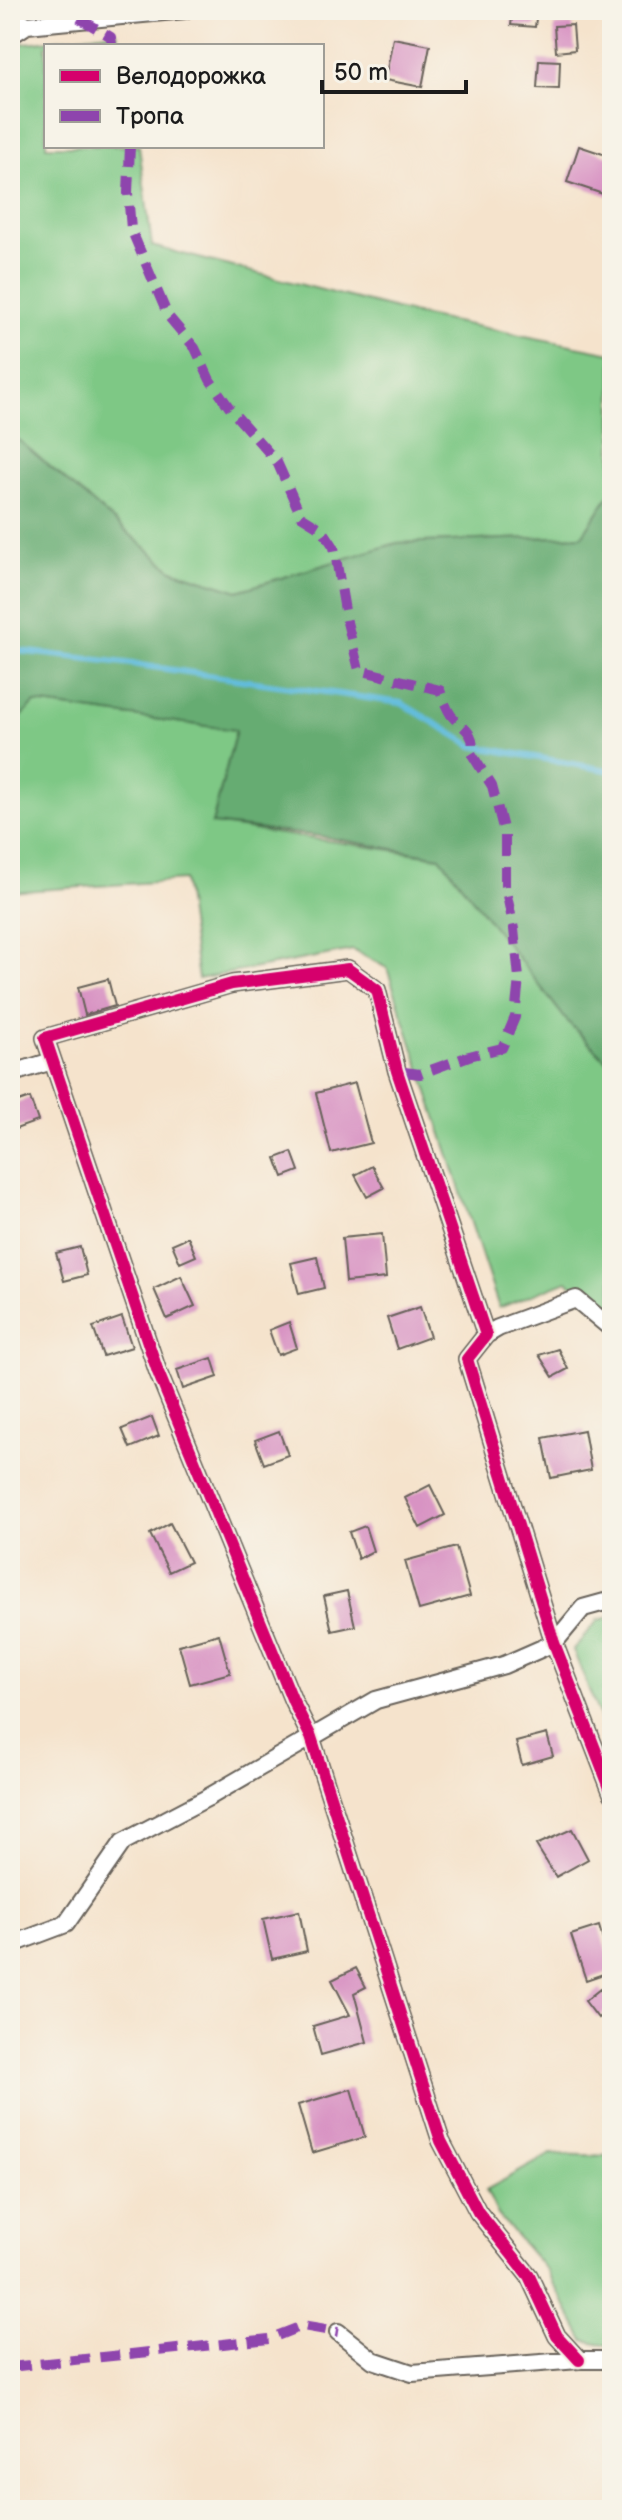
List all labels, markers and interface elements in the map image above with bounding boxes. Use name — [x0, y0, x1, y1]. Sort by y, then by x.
legend — [44, 44, 324, 148]
scale bar — [322, 44, 466, 94]
text: 50 m — [334, 58, 388, 87]
text: Велодорожка — [116, 62, 266, 91]
text: Тропа — [116, 102, 184, 131]

